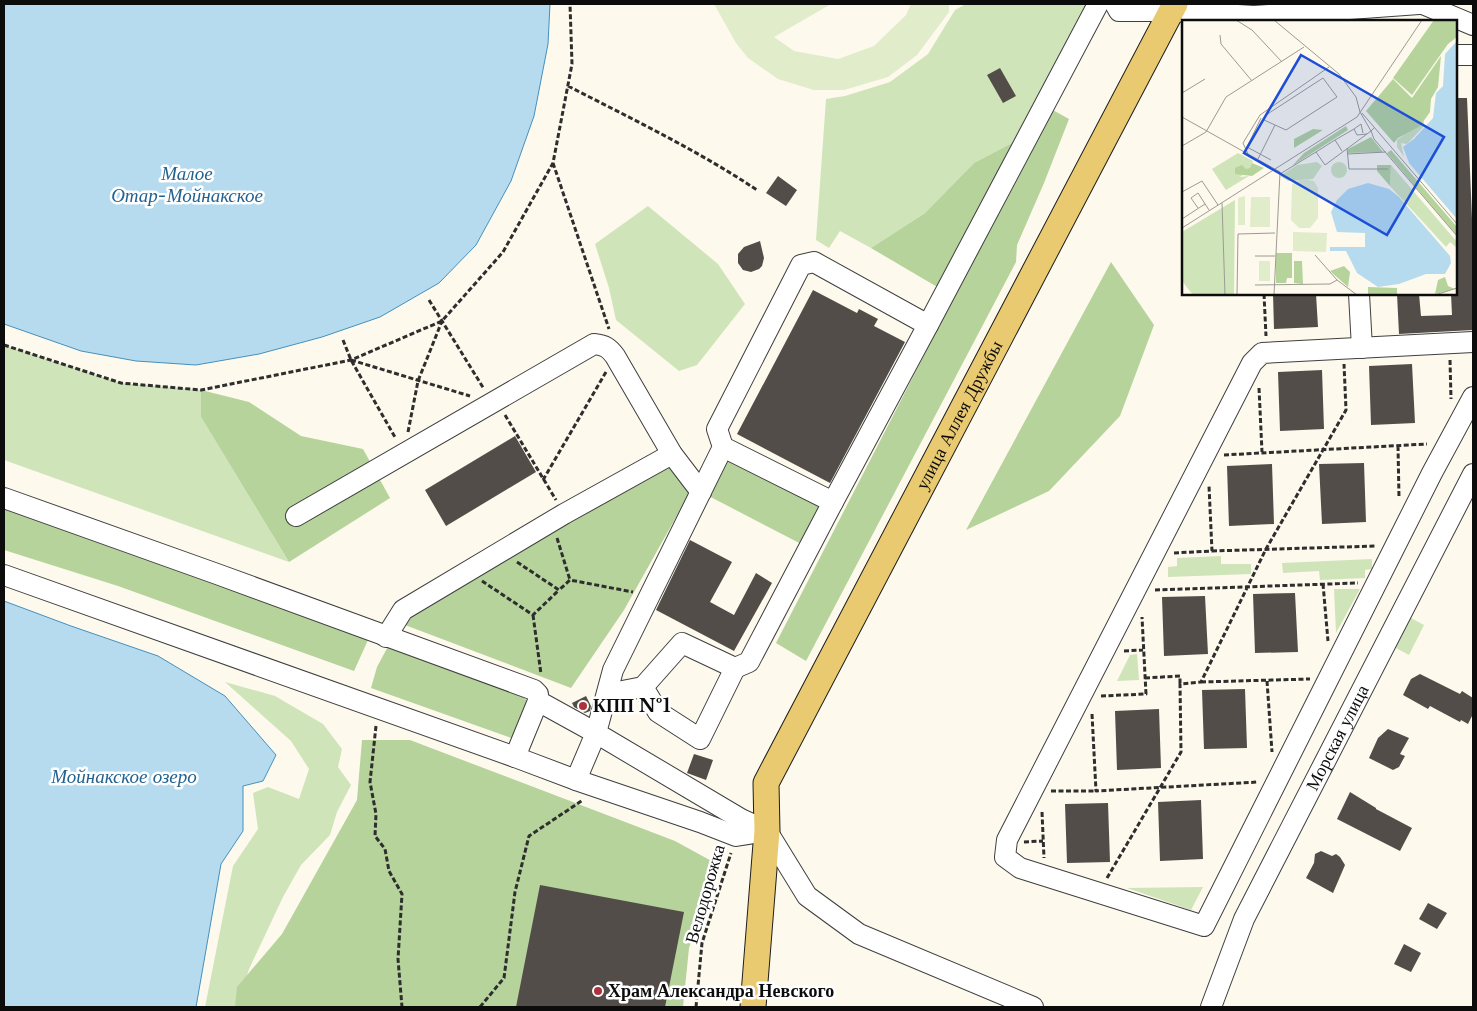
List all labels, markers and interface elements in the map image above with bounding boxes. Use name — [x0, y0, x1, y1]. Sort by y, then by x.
inset map — [1182, 20, 1457, 295]
water label: Малое Отар-Мойнакское — [111, 162, 263, 207]
street label: улица Аллея Дружбы — [911, 337, 1007, 493]
street label: Морская улица — [1301, 681, 1374, 794]
place label: КПП №1 — [593, 695, 671, 717]
marker: КПП №1 — [577, 700, 589, 712]
water label: Мойнакское озеро — [50, 765, 197, 788]
street label: Велодорожка — [680, 842, 730, 946]
place label: Храм Александра Невского — [608, 980, 834, 1002]
marker: Храм Александра Невского — [592, 985, 604, 997]

